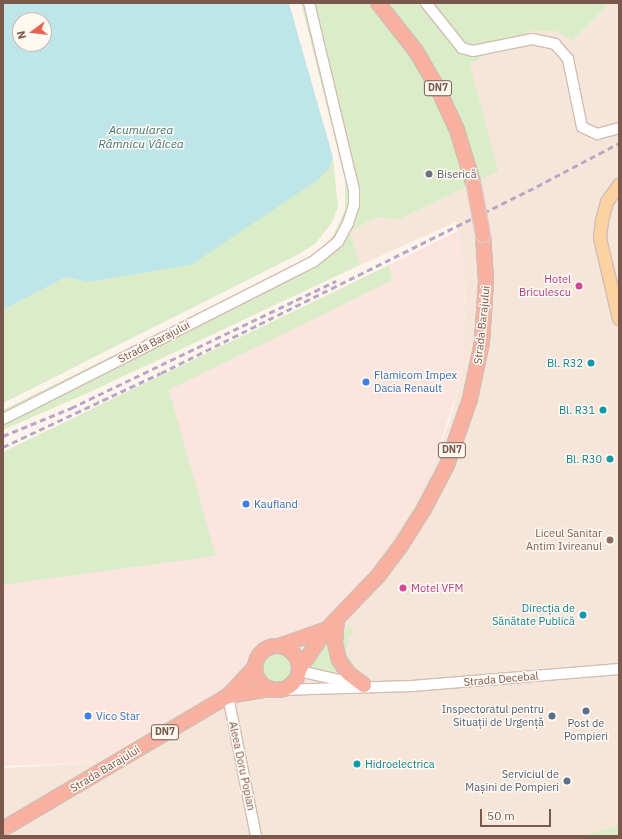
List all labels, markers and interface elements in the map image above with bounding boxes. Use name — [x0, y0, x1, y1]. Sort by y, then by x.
north arrow — [12, 12, 52, 52]
text: N — [14, 29, 29, 41]
road number: DN7 — [423, 80, 453, 96]
water label: Acumularea Râmnicu Vâlcea — [98, 123, 184, 151]
place label: Biserică — [437, 167, 477, 181]
marker: Biserică — [424, 169, 434, 179]
place label: Hotel Briculescu — [519, 273, 571, 299]
marker: Hotel Briculescu — [574, 281, 584, 291]
street label: Strada Barajului — [471, 285, 493, 365]
street label: Strada Barajului — [116, 318, 192, 366]
place label: Bl. R32 — [547, 356, 583, 370]
marker: Bl. R32 — [586, 358, 596, 368]
place label: Flamicom Impex Dacia Renault — [374, 369, 457, 395]
marker: Flamicom Impex Dacia Renault — [361, 377, 371, 387]
place label: Bl. R31 — [559, 403, 595, 417]
marker: Bl. R31 — [598, 405, 608, 415]
road number: DN7 — [437, 442, 467, 458]
place label: Bl. R30 — [566, 452, 602, 466]
marker: Bl. R30 — [605, 454, 615, 464]
place label: Kaufland — [254, 497, 298, 511]
marker: Kaufland — [241, 499, 251, 509]
place label: Liceul Sanitar Antim Ivireanul — [526, 527, 602, 553]
marker: Liceul Sanitar Antim Ivireanul — [605, 535, 615, 545]
place label: Motel VFM — [411, 581, 463, 595]
marker: Motel VFM — [398, 583, 408, 593]
place label: Direcția de Sănătate Publică — [492, 602, 575, 628]
marker: Direcția de Sănătate Publică — [578, 610, 588, 620]
street label: Strada Decebal — [463, 669, 539, 689]
place label: Inspectoratul pentru Situații de Urgență — [442, 703, 544, 729]
marker: Post de Pompieri — [581, 706, 591, 716]
place label: Vico Star — [96, 709, 140, 723]
marker: Vico Star — [83, 711, 93, 721]
marker: Inspectoratul pentru Situații de Urgență — [547, 711, 557, 721]
place label: Post de Pompieri — [564, 717, 608, 743]
street label: Aleea Doru Popian — [226, 720, 258, 812]
road number: DN7 — [150, 724, 180, 740]
street label: Strada Barajului — [68, 743, 142, 795]
place label: Hidroelectrica — [365, 757, 435, 771]
marker: Hidroelectrica — [352, 759, 362, 769]
place label: Serviciul de Mașini de Pompieri — [465, 768, 559, 794]
marker: Serviciul de Mașini de Pompieri — [562, 776, 572, 786]
scale bar — [482, 801, 553, 827]
text: 50 m — [487, 808, 515, 823]

